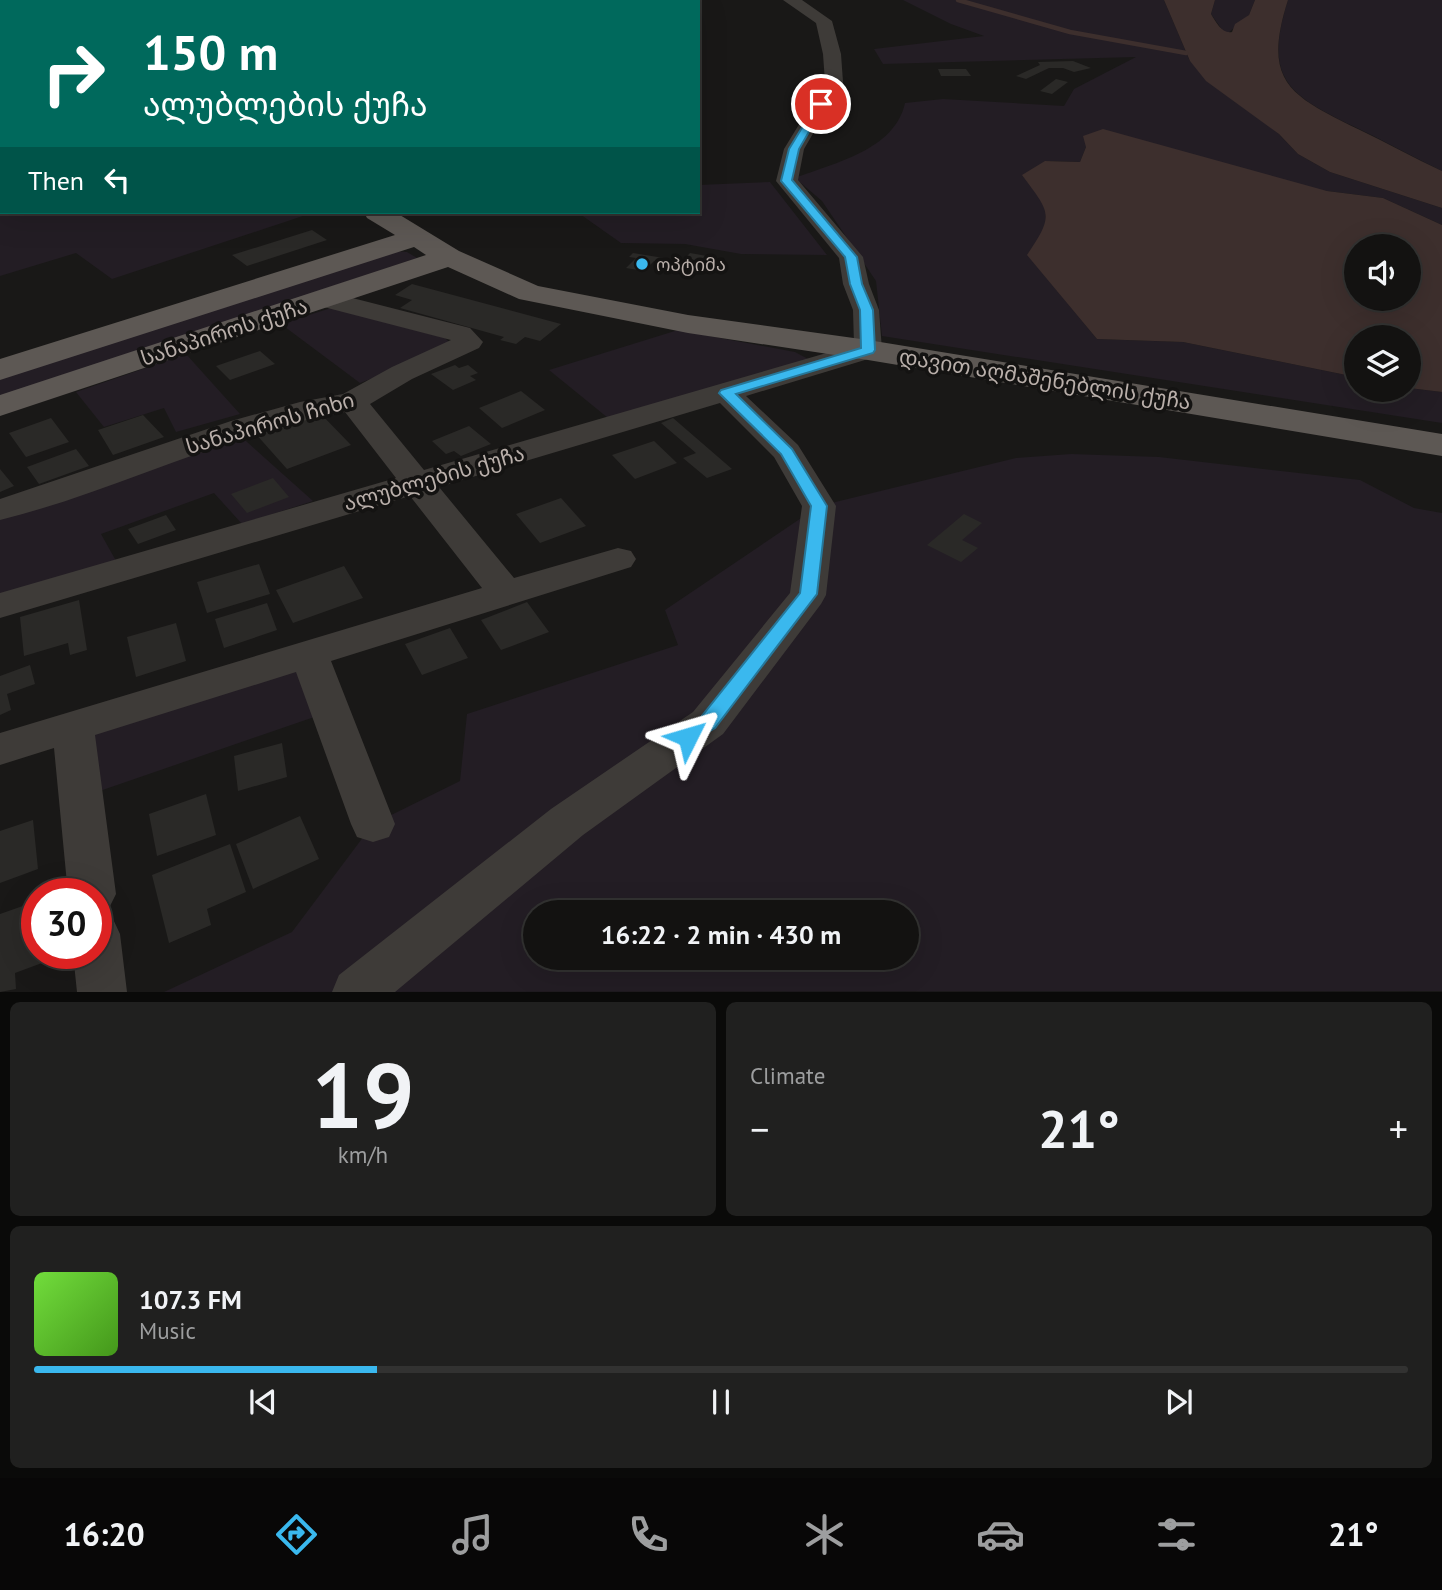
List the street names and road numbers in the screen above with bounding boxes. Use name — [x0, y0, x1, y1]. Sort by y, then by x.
street label: სანაპიროს ქუჩა — [137, 292, 311, 372]
street label: დავით აღმაშენებლის ქუჩა — [897, 343, 1193, 415]
street label: სანაპიროს ჩიხი — [183, 386, 357, 460]
street label: ალუბლების ქუჩა — [341, 439, 527, 517]

